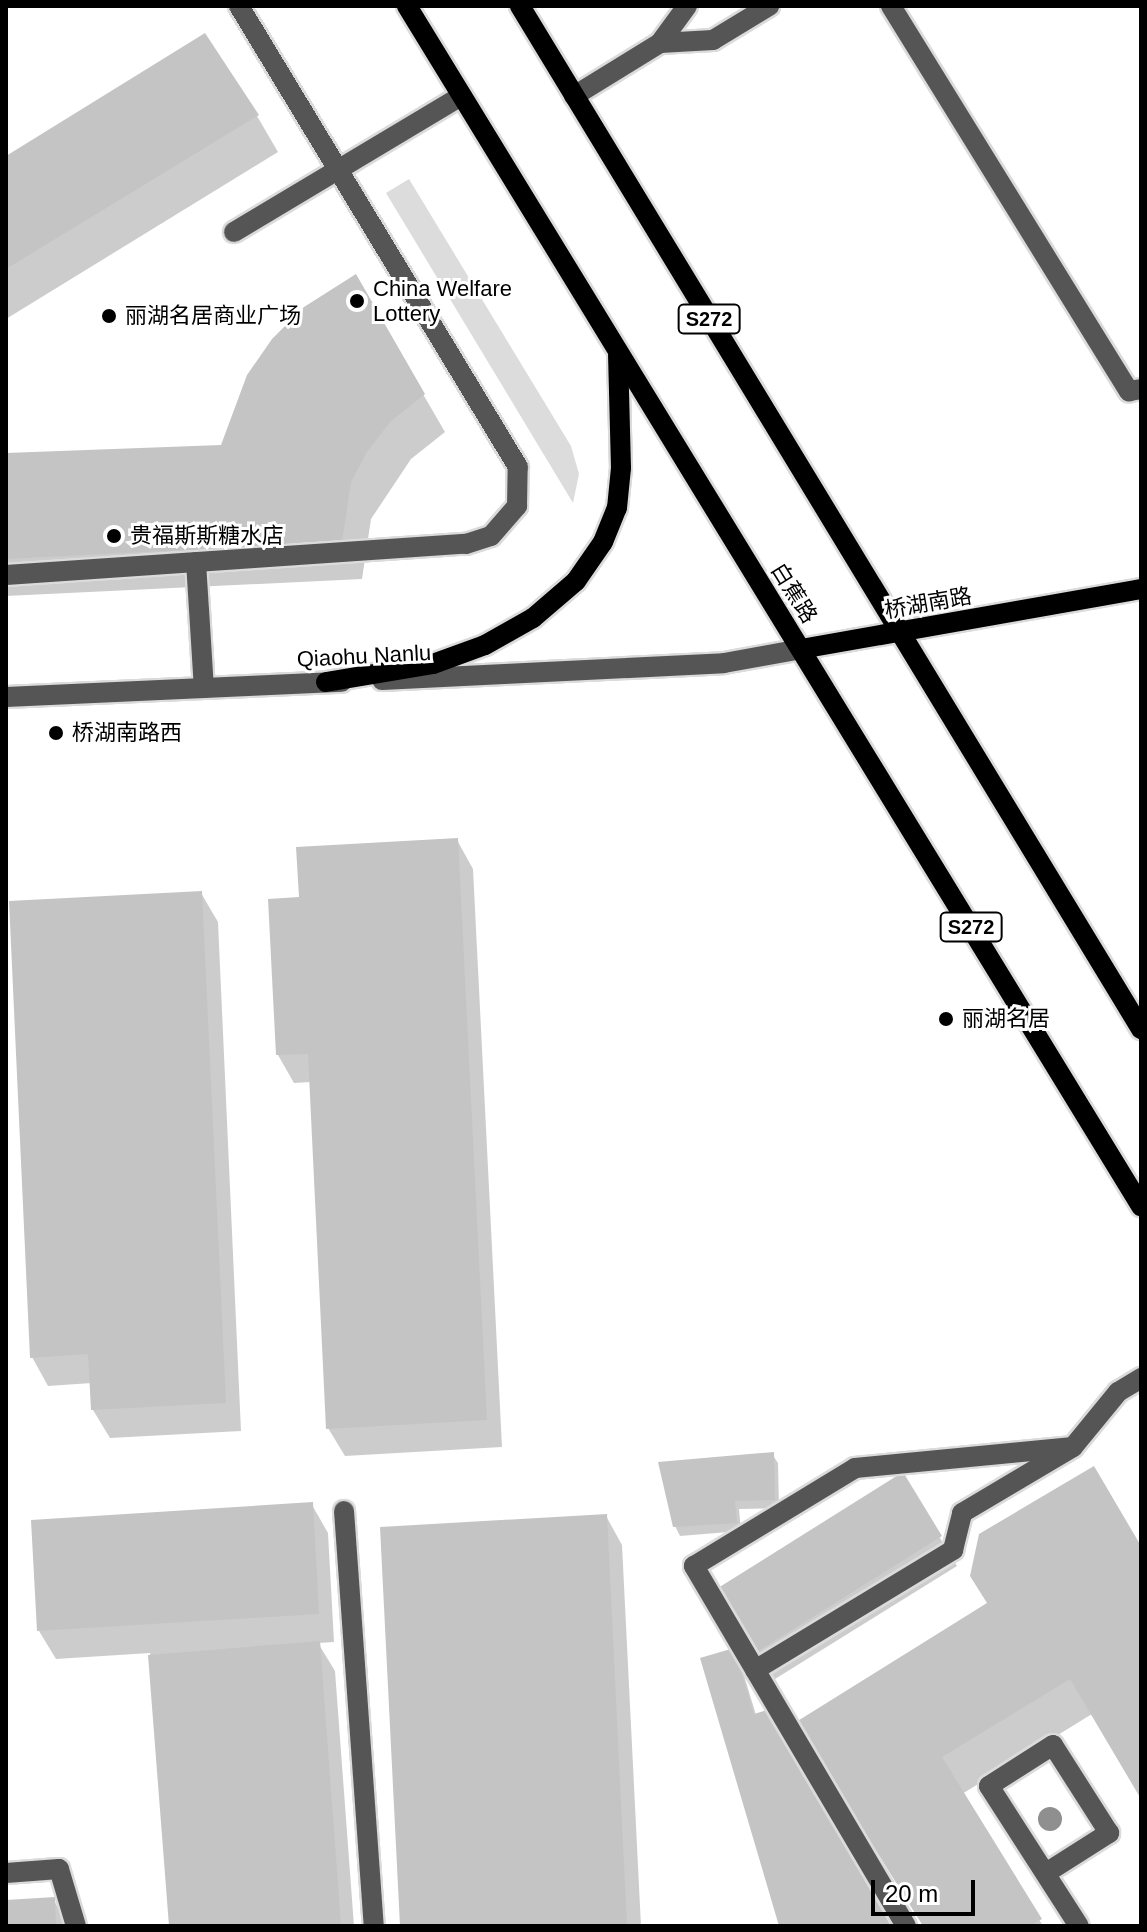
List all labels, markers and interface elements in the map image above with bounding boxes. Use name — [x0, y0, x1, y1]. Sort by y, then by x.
place label: China Welfare Lottery — [373, 275, 512, 326]
marker: China Welfare Lottery — [348, 292, 366, 310]
place label: 丽湖名居商业广场 — [125, 303, 301, 329]
road number: S272 — [677, 303, 741, 335]
marker: 丽湖名居商业广场 — [100, 307, 118, 325]
place label: 贵福斯斯糖水店 — [130, 523, 284, 549]
marker: 贵福斯斯糖水店 — [105, 527, 123, 545]
street label: 白蕉路 — [765, 558, 823, 628]
street label: 桥湖南路 — [882, 582, 974, 624]
street label: Qiaohu Nanlu — [296, 639, 432, 673]
place label: 桥湖南路西 — [72, 720, 182, 746]
marker: 桥湖南路西 — [47, 724, 65, 742]
road number: S272 — [939, 911, 1003, 943]
place label: 丽湖名居 — [962, 1006, 1050, 1032]
marker: 丽湖名居 — [937, 1010, 955, 1028]
scale bar — [875, 1864, 979, 1914]
text: 20 m — [885, 1880, 938, 1907]

